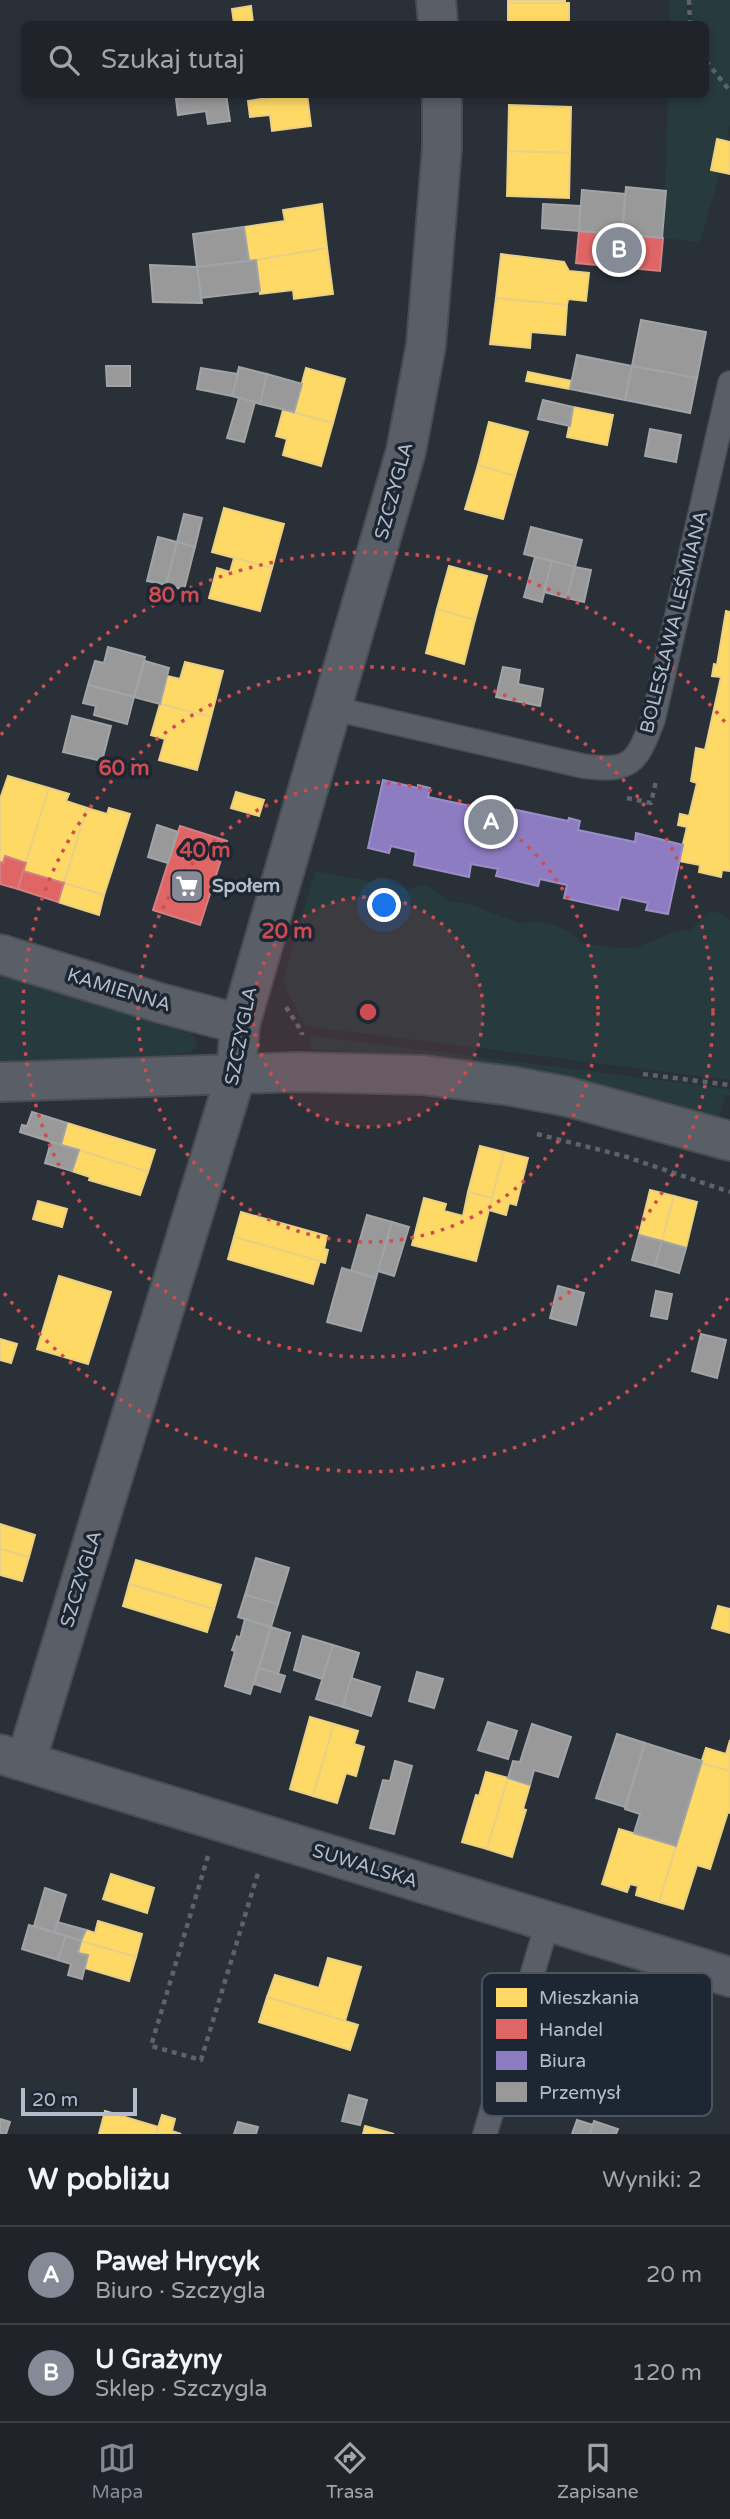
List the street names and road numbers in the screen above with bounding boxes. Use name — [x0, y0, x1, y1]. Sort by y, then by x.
street label: SZCZYGLA — [370, 440, 418, 542]
street label: BOLESŁAWA LEŚMIANA — [635, 508, 712, 736]
street label: KAMIENNA — [65, 964, 173, 1016]
street label: SZCZYGLA — [221, 985, 261, 1087]
street label: SZCZYGLA — [56, 1528, 106, 1630]
street label: SUWALSKA — [310, 1840, 420, 1892]

